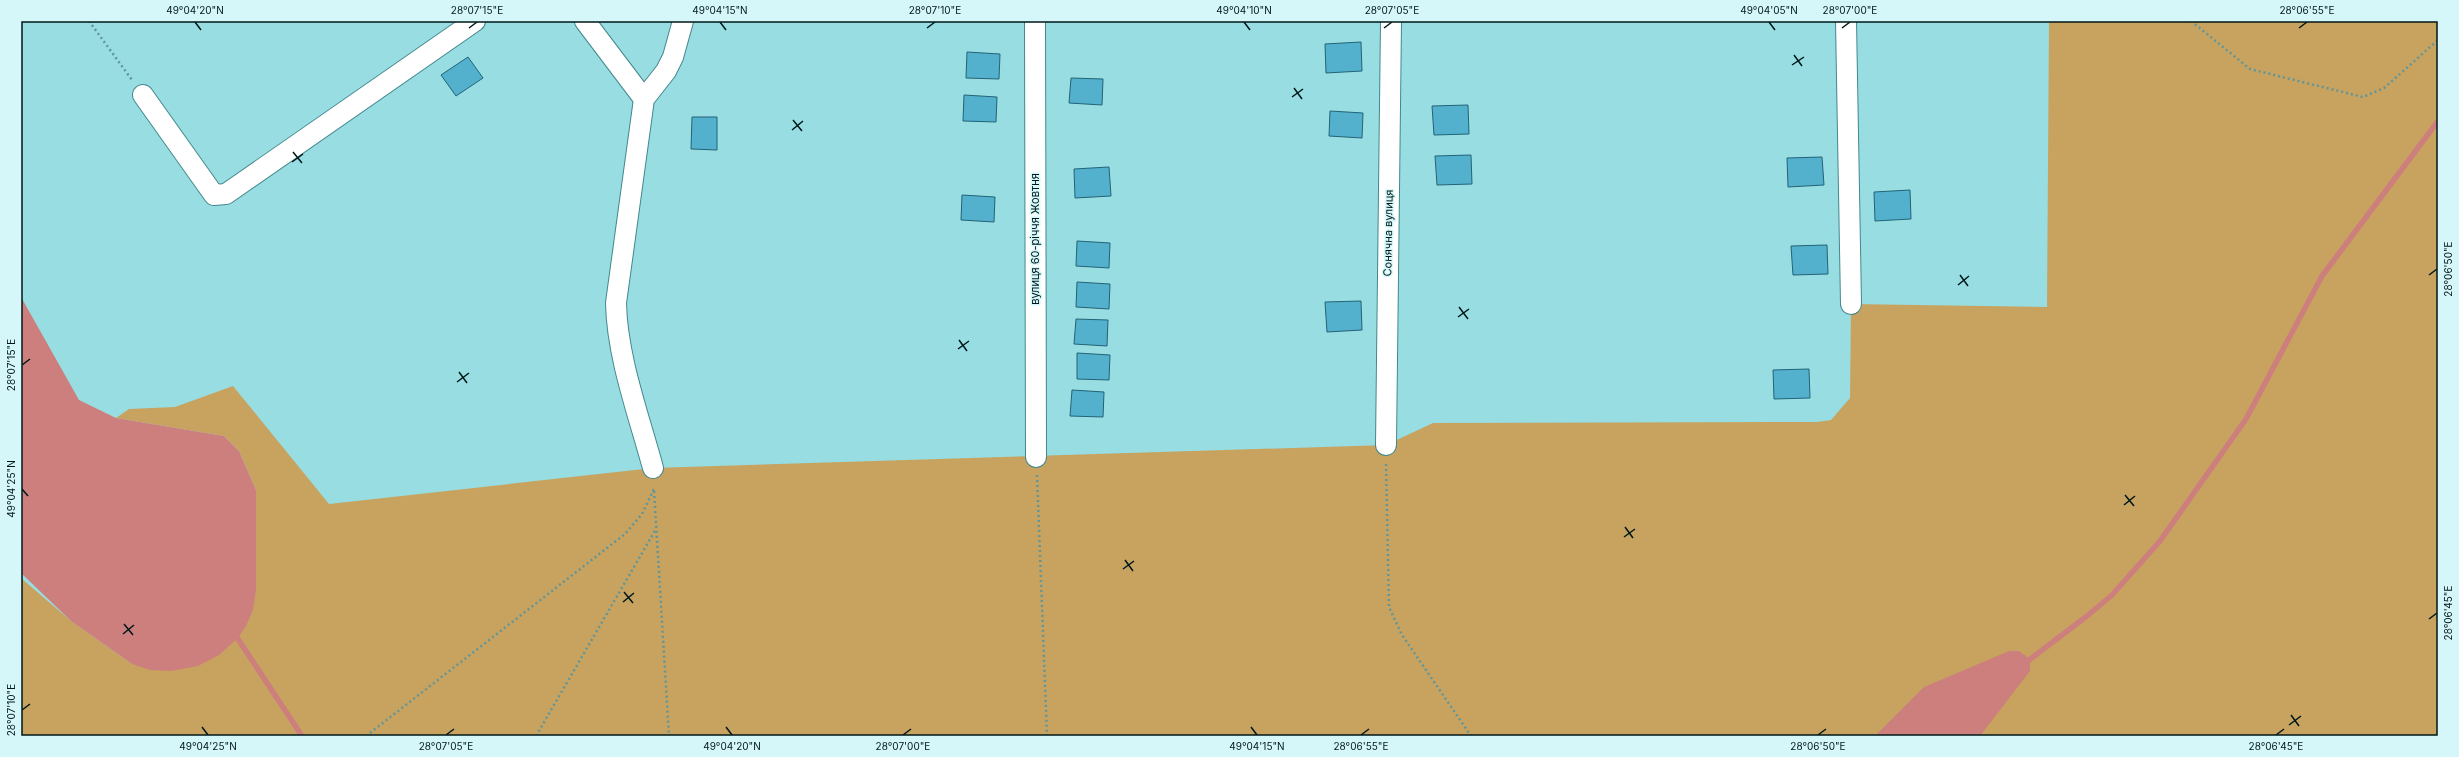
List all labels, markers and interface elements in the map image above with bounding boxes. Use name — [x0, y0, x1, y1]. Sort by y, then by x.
text: 49°04'20"N — [166, 4, 224, 16]
text: 28°07'15"E — [451, 4, 503, 16]
text: 49°04'15"N — [692, 4, 748, 16]
text: 28°07'10"E — [909, 4, 961, 16]
text: 49°04'10"N — [1216, 4, 1272, 16]
text: 28°07'05"E — [1365, 4, 1419, 16]
text: 49°04'05"N — [1740, 4, 1798, 16]
text: 28°07'00"E — [1823, 4, 1877, 16]
text: 28°06'55"E — [2279, 4, 2335, 16]
street label: вулиця 60-річчя Жовтня — [1028, 173, 1042, 305]
street label: Сонячна вулиця — [1380, 190, 1396, 276]
text: 28°06'50"E — [2442, 241, 2454, 297]
text: 28°07'15"E — [5, 339, 17, 391]
text: 49°04'25"N — [5, 460, 17, 518]
text: 28°06'45"E — [2442, 586, 2454, 640]
text: 28°07'10"E — [5, 684, 17, 736]
text: 49°04'25"N — [179, 740, 237, 752]
text: 28°07'05"E — [419, 740, 473, 752]
text: 49°04'20"N — [703, 740, 761, 752]
text: 28°07'00"E — [876, 740, 930, 752]
text: 49°04'15"N — [1229, 740, 1285, 752]
text: 28°06'55"E — [1333, 740, 1389, 752]
text: 28°06'50"E — [1790, 740, 1846, 752]
text: 28°06'45"E — [2249, 740, 2303, 752]

